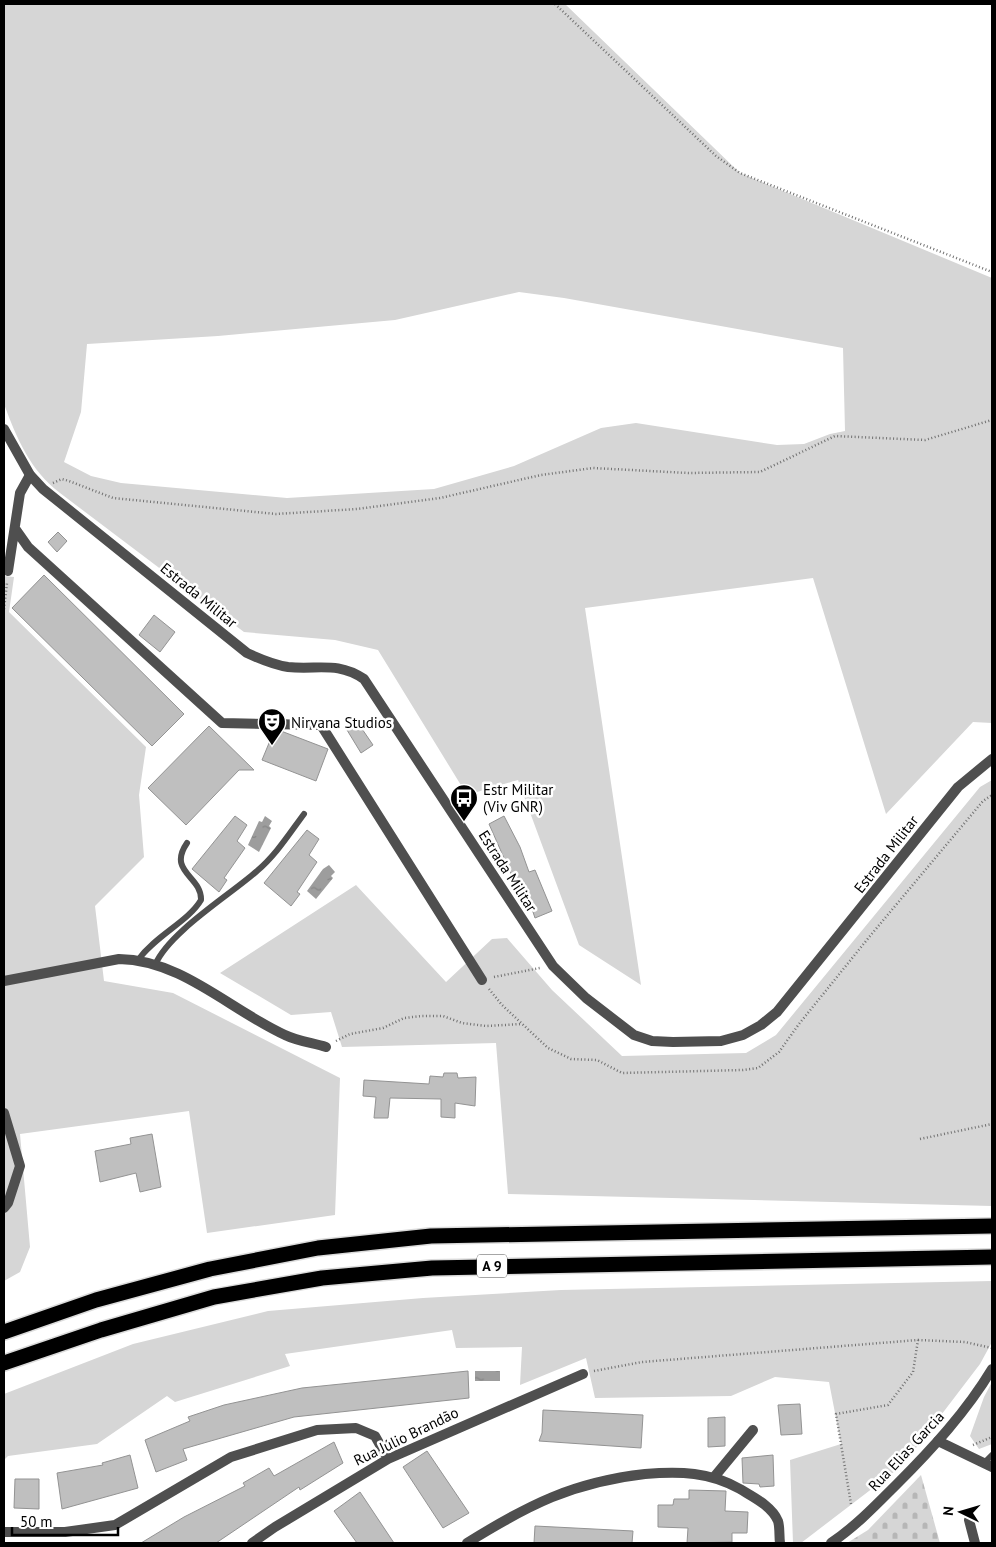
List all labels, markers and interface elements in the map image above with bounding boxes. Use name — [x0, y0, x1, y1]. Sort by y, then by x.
street label: Estrada Militar — [157, 558, 241, 632]
theatre icon: Nirvana Studios — [257, 707, 287, 746]
place label: Nirvana Studios — [291, 713, 392, 732]
place label: Estr Militar (Viv GNR) — [483, 780, 553, 816]
bus stop icon: Estr Militar (Viv GNR) — [449, 783, 479, 822]
street label: Estrada Militar — [850, 811, 922, 897]
street label: Estrada Militar — [475, 827, 541, 915]
road number: A 9 — [477, 1254, 507, 1278]
street label: Rua Júlio Brandão — [350, 1402, 462, 1470]
street label: Rua Elias Garcia — [864, 1407, 948, 1495]
north arrow — [936, 1487, 986, 1537]
scale bar — [12, 1504, 119, 1536]
text: N — [939, 1505, 957, 1516]
text: 50 m — [20, 1512, 53, 1531]

